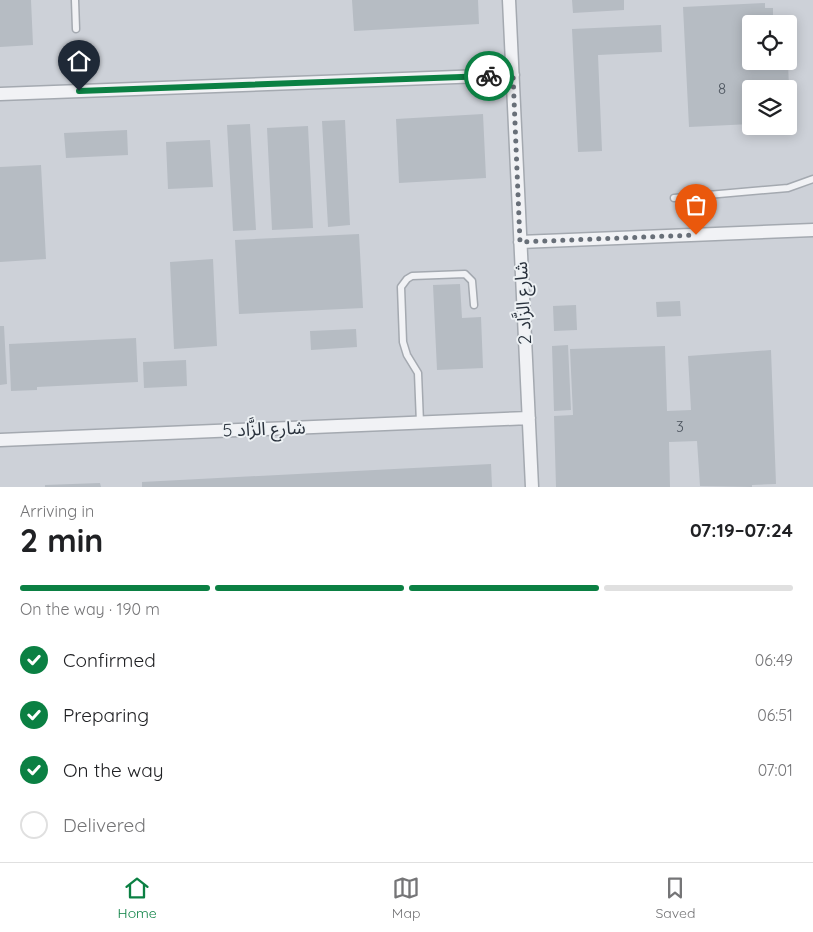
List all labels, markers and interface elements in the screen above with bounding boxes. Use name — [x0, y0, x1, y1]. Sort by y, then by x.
map controls — [742, 15, 797, 135]
button: locate — [742, 15, 797, 70]
pin — [58, 40, 100, 91]
icon: home — [65, 47, 93, 75]
courier — [464, 51, 514, 101]
icon: bike — [475, 62, 503, 90]
house number: 8 — [718, 79, 726, 98]
button: layers — [742, 80, 797, 135]
pin — [675, 184, 717, 235]
icon: bag — [682, 191, 710, 219]
street label: شارع الزَّاد 2 — [508, 261, 539, 345]
street label: شارع الزَّاد 5 — [222, 414, 306, 444]
house number: 3 — [676, 417, 684, 436]
text: Arriving in — [20, 501, 94, 521]
text: 07:19–07:24 — [690, 518, 793, 542]
text: 2 min — [20, 520, 103, 560]
text: On the way · 190 m — [20, 599, 160, 619]
icon: check — [20, 646, 48, 674]
text: Confirmed — [63, 648, 156, 672]
text: 06:49 — [755, 650, 793, 670]
icon: check — [20, 701, 48, 729]
text: Preparing — [63, 703, 149, 727]
text: 06:51 — [757, 705, 793, 725]
icon: check — [20, 756, 48, 784]
text: On the way — [63, 758, 164, 782]
text: 07:01 — [758, 760, 793, 780]
text: Delivered — [63, 813, 146, 837]
tab: Home — [118, 874, 157, 922]
tab: Map — [392, 874, 420, 922]
tab: Saved — [656, 874, 695, 922]

